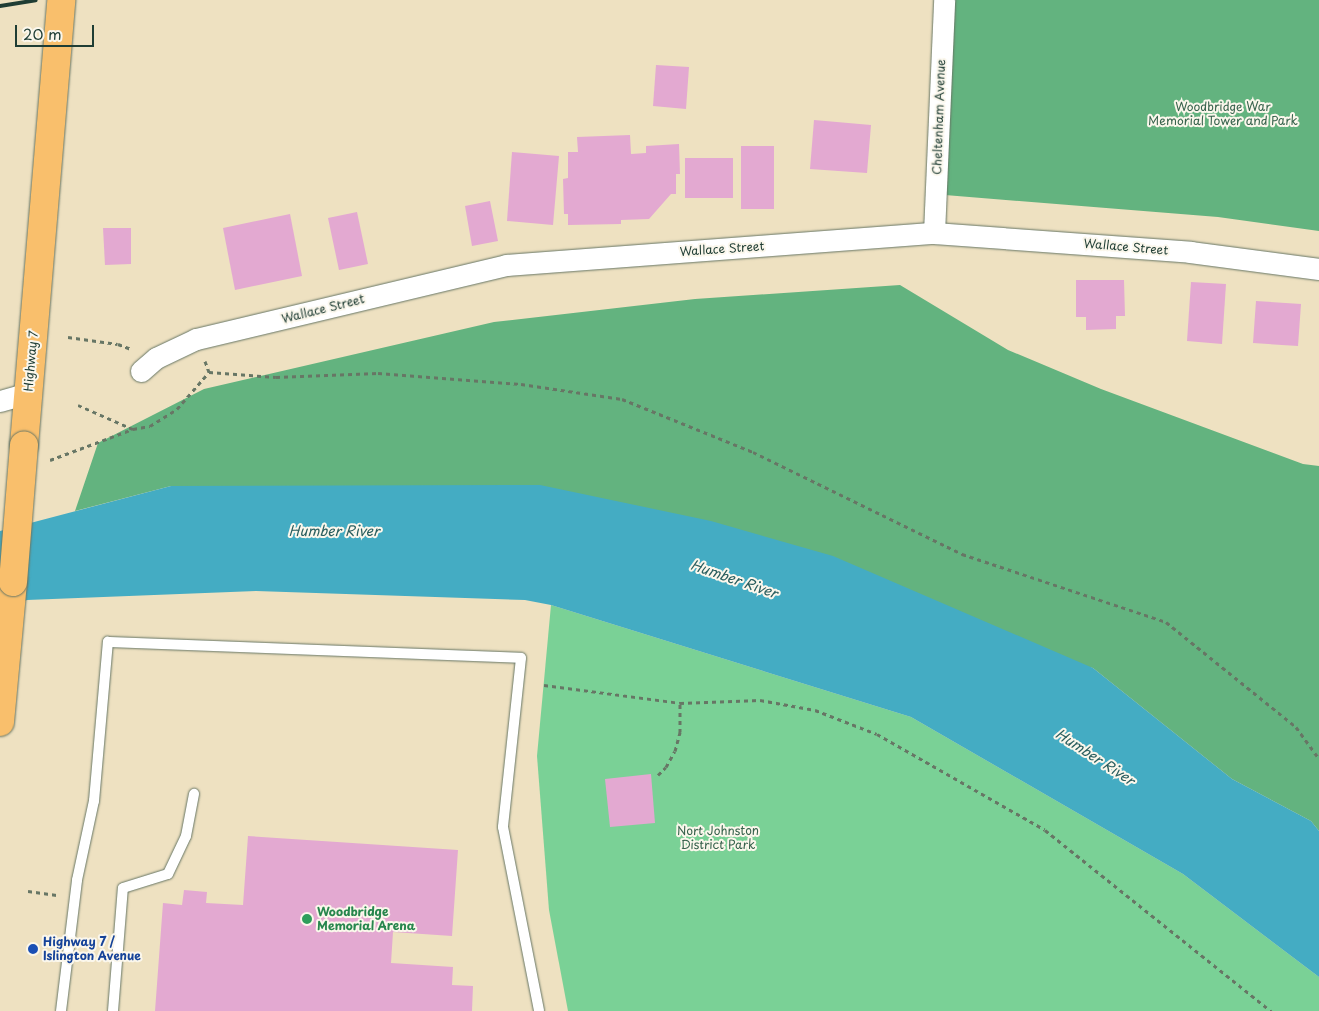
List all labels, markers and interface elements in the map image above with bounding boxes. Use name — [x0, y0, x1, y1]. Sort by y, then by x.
scale bar — [18, 15, 96, 47]
text: 20 m — [23, 22, 62, 45]
street label: Cheltenham Avenue — [930, 59, 948, 175]
park label: Woodbridge War Memorial Tower and Park — [1148, 100, 1298, 128]
street label: Wallace Street — [1083, 236, 1169, 258]
street label: Wallace Street — [679, 239, 765, 259]
street label: Wallace Street — [280, 292, 366, 326]
street label: Highway 7 — [21, 330, 41, 392]
water label: Humber River — [288, 523, 380, 539]
water label: Humber River — [688, 556, 780, 602]
water label: Humber River — [1052, 725, 1138, 789]
park label: Nort Johnston District Park — [677, 824, 759, 852]
place label: Woodbridge Memorial Arena — [317, 905, 415, 933]
marker: Woodbridge Memorial Arena — [301, 913, 313, 925]
place label: Highway 7 / Islington Avenue — [43, 935, 141, 963]
marker: Highway 7 / Islington Avenue — [27, 943, 39, 955]

